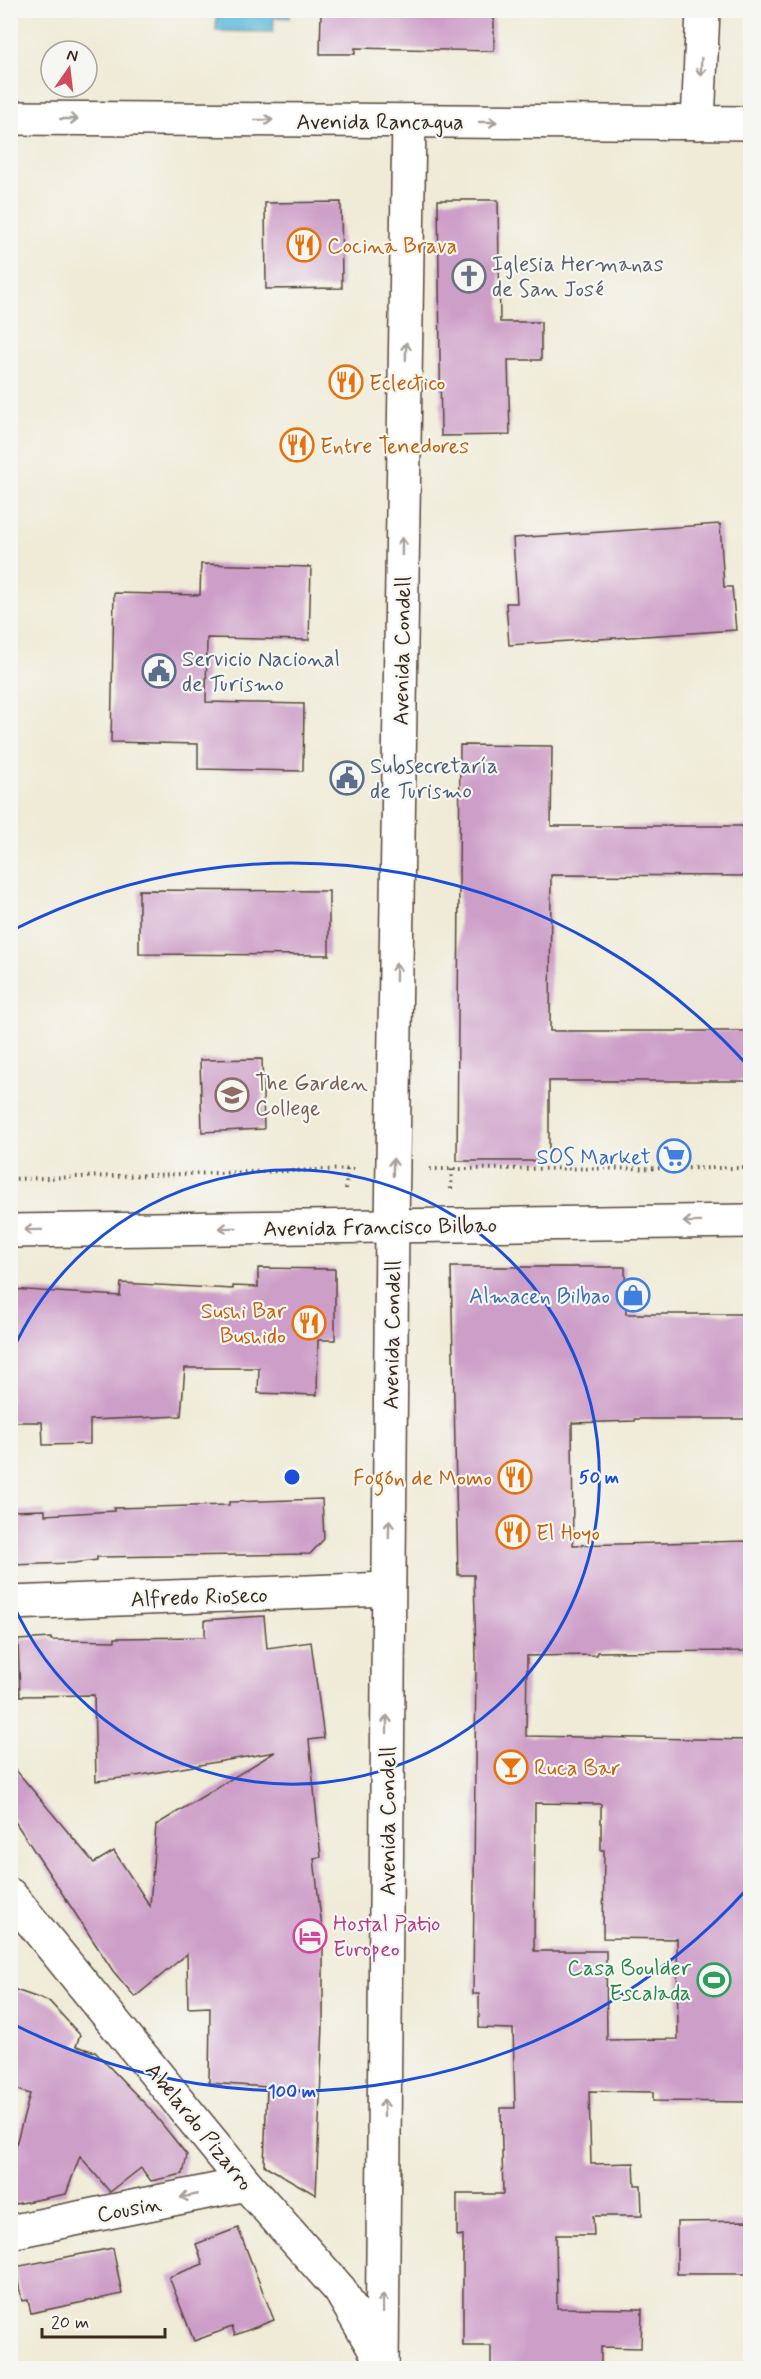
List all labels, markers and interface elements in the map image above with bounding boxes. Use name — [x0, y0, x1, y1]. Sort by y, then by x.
north arrow — [39, 39, 99, 99]
text: N — [65, 44, 80, 67]
one-way arrow — [695, 56, 706, 76]
street label: Avenida Rancagua — [296, 109, 464, 138]
one-way arrow — [58, 113, 78, 125]
one-way arrow — [253, 114, 273, 126]
one-way arrow — [478, 116, 498, 128]
restaurant icon: Cocina Brava — [286, 227, 322, 263]
place label: Cocina Brava — [327, 233, 457, 261]
place label: Iglesia Hermanas de San José — [492, 251, 664, 304]
church icon: Iglesia Hermanas de San José — [451, 258, 487, 294]
one-way arrow — [400, 342, 411, 362]
restaurant icon: Eclectico — [328, 364, 364, 400]
place label: Eclectico — [369, 370, 446, 398]
restaurant icon: Entre Tenedores — [279, 427, 315, 463]
place label: Entre Tenedores — [320, 433, 469, 461]
one-way arrow — [397, 537, 408, 557]
street label: Avenida Condell — [388, 576, 418, 726]
place label: Servicio Nacional de Turismo — [182, 646, 340, 699]
public building icon: Servicio Nacional de Turismo — [141, 653, 177, 689]
place label: Subsecretaría de Turismo — [370, 753, 498, 806]
public building icon: Subsecretaría de Turismo — [329, 760, 365, 796]
one-way arrow — [390, 963, 402, 983]
place label: The Garden College — [255, 1070, 368, 1124]
school or university icon: The Garden College — [214, 1077, 250, 1113]
supermarket icon: SOS Market — [656, 1138, 692, 1174]
place label: SOS Market — [537, 1144, 651, 1172]
one-way arrow — [387, 1158, 398, 1178]
street label: Avenida Francisco Bilbao — [263, 1212, 497, 1244]
one-way arrow — [683, 1216, 703, 1227]
one-way arrow — [219, 1222, 239, 1234]
one-way arrow — [24, 1224, 44, 1236]
street label: Avenida Condell — [378, 1260, 408, 1410]
shop icon: Almacen Bilbao — [615, 1277, 651, 1313]
place label: Almacen Bilbao — [469, 1283, 610, 1311]
place label: Sushi Bar Bushido — [201, 1298, 287, 1351]
restaurant icon: Sushi Bar Bushido — [291, 1305, 327, 1341]
restaurant icon: Fogón de Momo — [497, 1459, 533, 1495]
place label: Fogón de Momo — [353, 1465, 492, 1496]
text: 50 m — [579, 1466, 619, 1490]
centre of rings — [282, 1467, 302, 1487]
restaurant icon: El Hoyo — [495, 1514, 531, 1550]
one-way arrow — [383, 1520, 395, 1540]
place label: El Hoyo — [536, 1520, 600, 1548]
street label: Alfredo Rioseco — [130, 1582, 268, 1614]
one-way arrow — [381, 1715, 393, 1735]
street label: Avenida Condell — [375, 1746, 403, 1896]
bar icon: Ruca Bar — [493, 1749, 529, 1785]
place label: Ruca Bar — [534, 1755, 621, 1783]
place label: Hostal Patio Europeo — [333, 1911, 440, 1964]
hotel icon: Hostal Patio Europeo — [292, 1918, 328, 1954]
place label: Casa Boulder Escalada — [567, 1955, 692, 2008]
sports icon: Casa Boulder Escalada — [696, 1962, 732, 1998]
street label: Abelardo Pizarro — [138, 2058, 259, 2197]
text: 100 m — [268, 2080, 316, 2104]
one-way arrow — [378, 2099, 390, 2119]
street label: Cousin — [95, 2190, 164, 2230]
one-way arrow — [180, 2191, 200, 2202]
one-way arrow — [377, 2294, 389, 2314]
scale bar — [42, 2301, 165, 2339]
text: 20 m — [51, 2311, 89, 2335]

